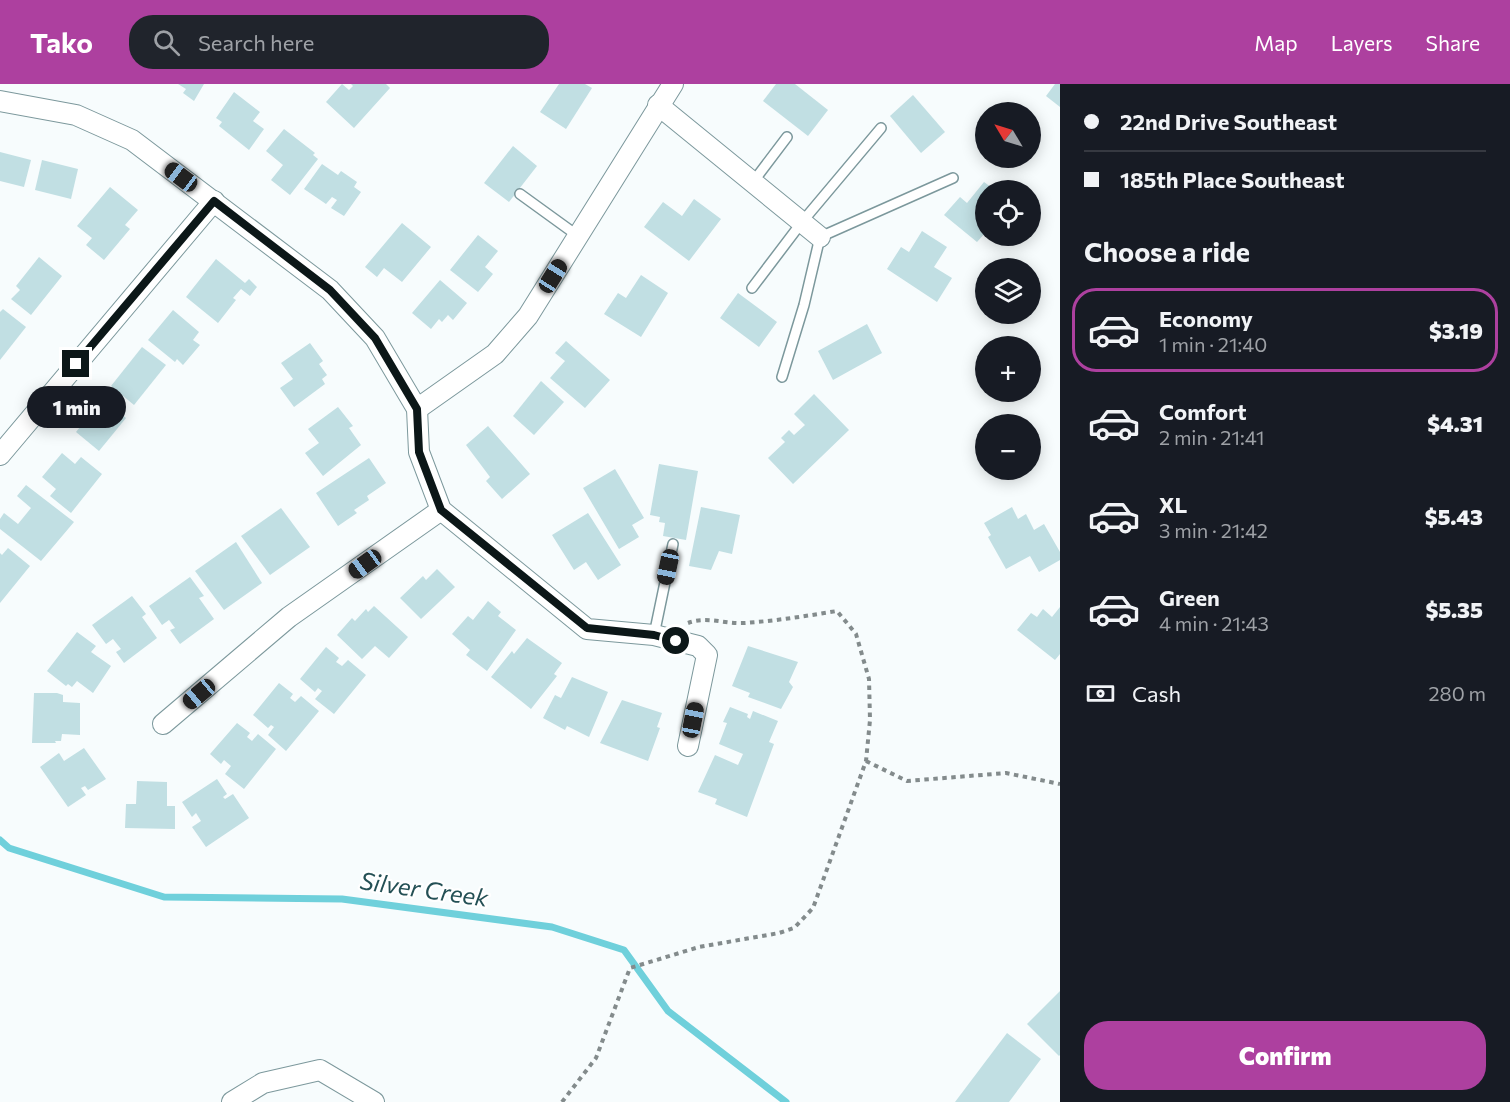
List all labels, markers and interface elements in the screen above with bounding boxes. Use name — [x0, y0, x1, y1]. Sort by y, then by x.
search box — [129, 15, 549, 69]
text: Tako — [30, 25, 93, 59]
icon: search — [150, 26, 183, 59]
text: Search here — [198, 29, 314, 56]
text: Map — [1254, 30, 1298, 55]
text: Layers — [1331, 30, 1393, 55]
text: Share — [1426, 30, 1480, 55]
north arrow — [975, 102, 1041, 168]
map controls — [975, 102, 1041, 480]
text: 22nd Drive Southeast — [1120, 108, 1337, 135]
car — [161, 159, 201, 195]
text: 185th Place Southeast — [1120, 166, 1344, 193]
button: locate — [975, 180, 1041, 246]
text: Choose a ride — [1084, 235, 1250, 268]
car — [536, 256, 570, 296]
button: layers — [975, 258, 1041, 324]
icon: car — [1087, 303, 1141, 357]
text: Economy — [1159, 305, 1253, 332]
text: $3.19 — [1429, 317, 1483, 344]
text: 1 min · 21:40 — [1159, 332, 1267, 356]
button: + — [975, 336, 1041, 402]
route end — [62, 350, 89, 377]
callout: 1 min — [26, 385, 125, 427]
text: 1 min — [52, 395, 101, 419]
icon: car — [1087, 396, 1141, 450]
text: Comfort — [1159, 398, 1247, 425]
text: $4.31 — [1427, 410, 1483, 437]
button: − — [975, 414, 1041, 480]
text: 2 min · 21:41 — [1159, 425, 1265, 449]
icon: car — [1087, 489, 1141, 543]
text: XL — [1159, 491, 1187, 518]
text: $5.43 — [1425, 503, 1483, 530]
text: 3 min · 21:42 — [1159, 518, 1268, 542]
car — [345, 546, 385, 582]
car — [655, 548, 681, 586]
icon: car — [1087, 582, 1141, 636]
text: Green — [1159, 584, 1220, 611]
text: $5.35 — [1425, 596, 1483, 623]
text: 4 min · 21:43 — [1159, 611, 1269, 635]
route start — [662, 627, 689, 654]
car — [179, 676, 219, 712]
icon: cash — [1084, 677, 1117, 710]
text: Cash — [1132, 680, 1181, 707]
text: 280 m — [1428, 681, 1486, 705]
car — [681, 701, 705, 739]
water label: Silver Creek — [358, 865, 491, 912]
button: Confirm — [1084, 1021, 1486, 1090]

